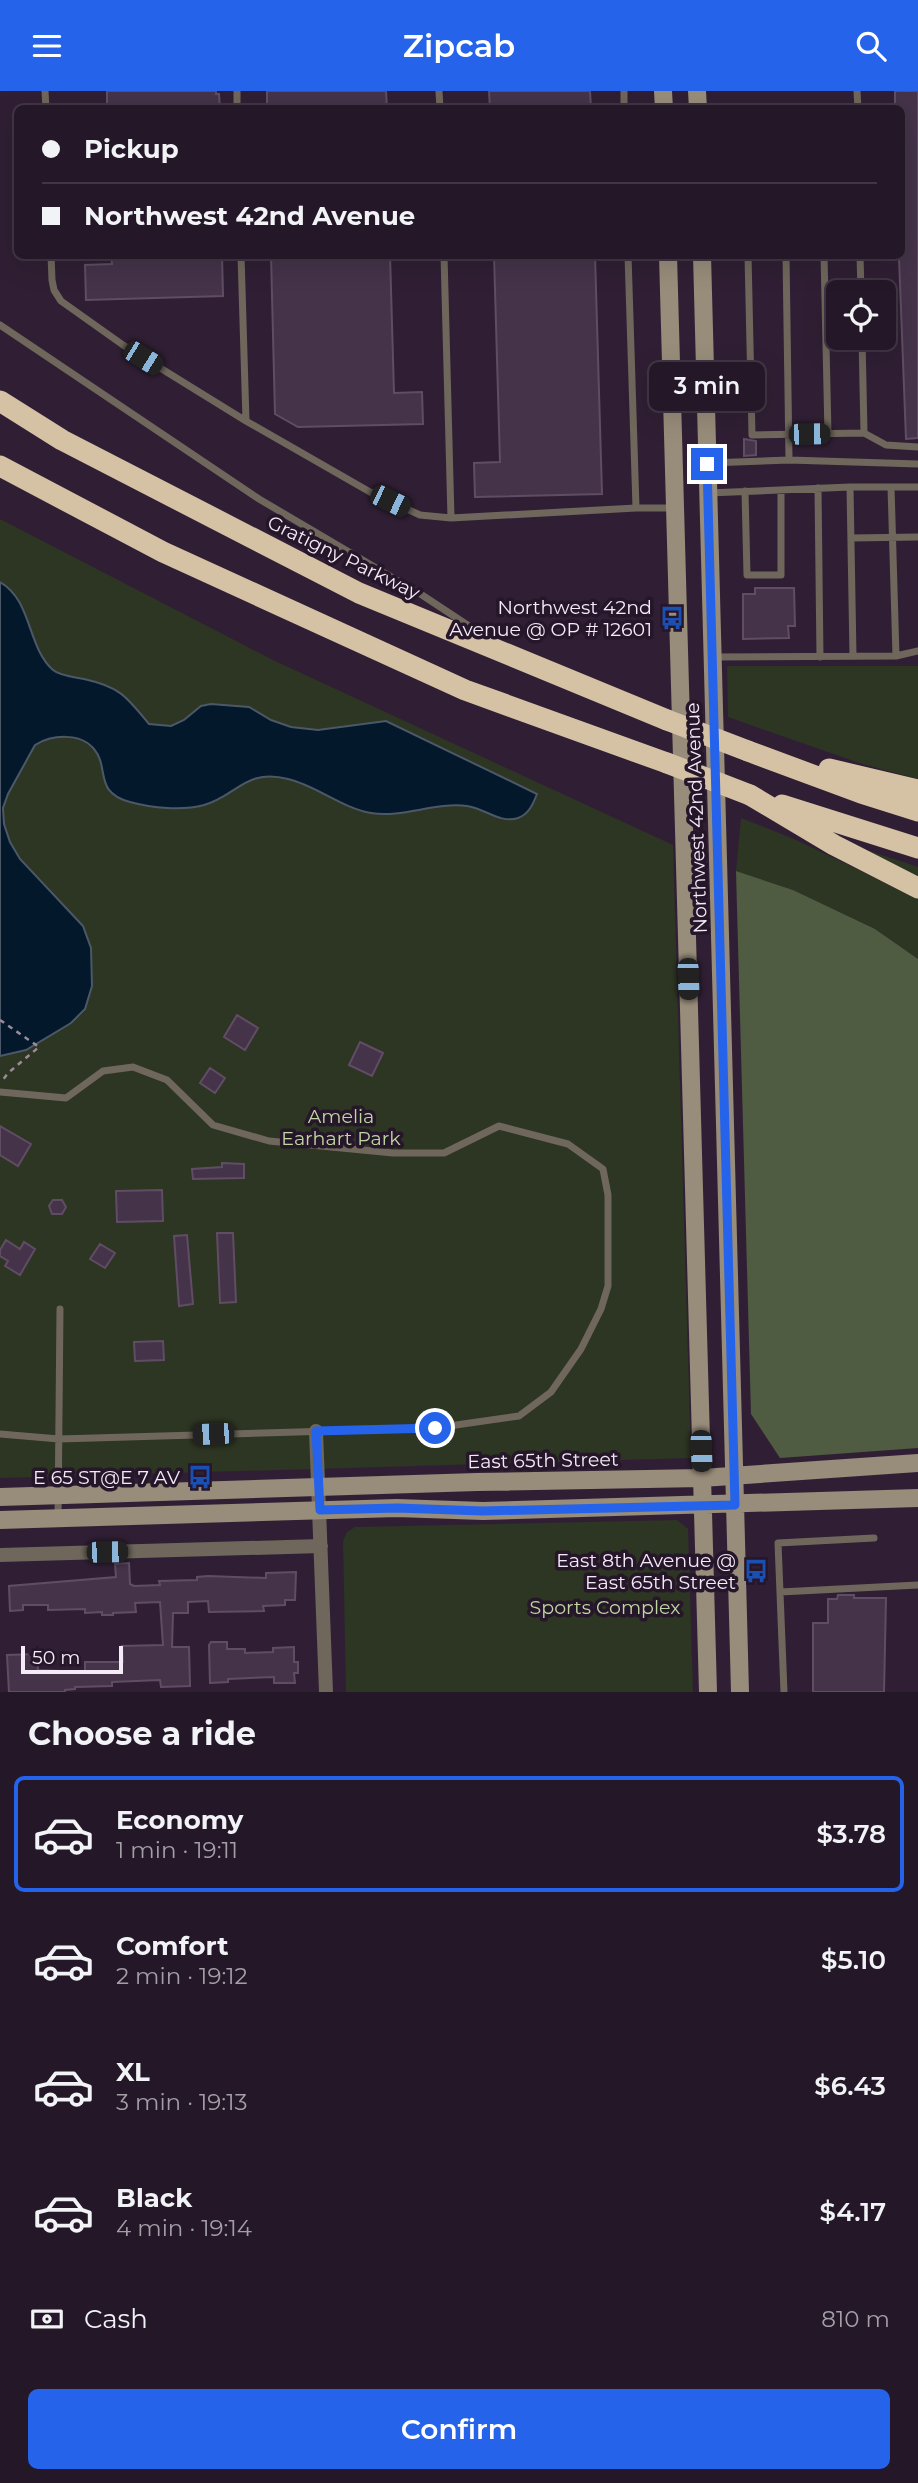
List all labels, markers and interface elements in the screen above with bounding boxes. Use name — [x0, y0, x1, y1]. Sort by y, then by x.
text: Zipcab — [403, 26, 515, 65]
icon: menu — [28, 27, 66, 65]
icon: search — [852, 27, 890, 65]
text: Pickup — [84, 133, 179, 165]
text: Northwest 42nd Avenue — [84, 200, 415, 232]
map controls — [826, 280, 896, 350]
button: locate — [826, 280, 896, 350]
car — [120, 338, 167, 378]
callout: 3 min — [649, 363, 765, 411]
text: 3 min — [674, 372, 740, 400]
car — [788, 423, 831, 445]
route end — [691, 448, 723, 480]
car — [367, 482, 414, 520]
street label: Gratigny Parkway — [264, 511, 424, 605]
place label: Northwest 42nd Avenue @ OP # 12601 — [449, 596, 652, 641]
bus stop icon: Northwest 42nd Avenue @ OP # 12601 — [658, 604, 686, 632]
street label: Northwest 42nd Avenue — [681, 702, 712, 934]
car — [677, 958, 700, 1000]
park label: Amelia Earhart Park — [281, 1105, 401, 1150]
route start — [419, 1412, 451, 1444]
car — [192, 1423, 235, 1445]
car — [690, 1430, 713, 1472]
street label: East 65th Street — [467, 1448, 619, 1473]
bus stop icon: E 65 ST@E 7 AV — [186, 1463, 214, 1491]
place label: E 65 ST@E 7 AV — [33, 1466, 181, 1489]
car — [86, 1541, 129, 1563]
place label: East 8th Avenue @ East 65th Street — [556, 1549, 736, 1594]
bus stop icon: East 8th Avenue @ East 65th Street — [742, 1557, 770, 1585]
park label: Sports Complex — [530, 1596, 680, 1619]
scale bar — [21, 1643, 122, 1675]
text: 50 m — [32, 1646, 80, 1669]
text: Choose a ride — [28, 1714, 256, 1753]
icon: car — [32, 1803, 95, 1866]
text: Economy — [116, 1804, 243, 1836]
text: $3.78 — [816, 1818, 886, 1850]
text: 1 min · 19:11 — [116, 1836, 238, 1864]
icon: car — [32, 1929, 95, 1992]
text: Comfort — [116, 1930, 228, 1962]
text: $5.10 — [821, 1944, 886, 1976]
text: 2 min · 19:12 — [116, 1962, 248, 1990]
icon: car — [32, 2055, 95, 2118]
text: XL — [116, 2056, 150, 2088]
text: $6.43 — [814, 2070, 886, 2102]
text: 3 min · 19:13 — [116, 2088, 247, 2116]
icon: car — [32, 2181, 95, 2244]
text: Black — [116, 2182, 192, 2214]
text: $4.17 — [820, 2196, 886, 2228]
text: 4 min · 19:14 — [116, 2214, 252, 2242]
icon: cash — [28, 2300, 66, 2338]
text: Cash — [84, 2303, 148, 2335]
text: 810 m — [821, 2305, 890, 2333]
button: Confirm — [28, 2389, 890, 2469]

